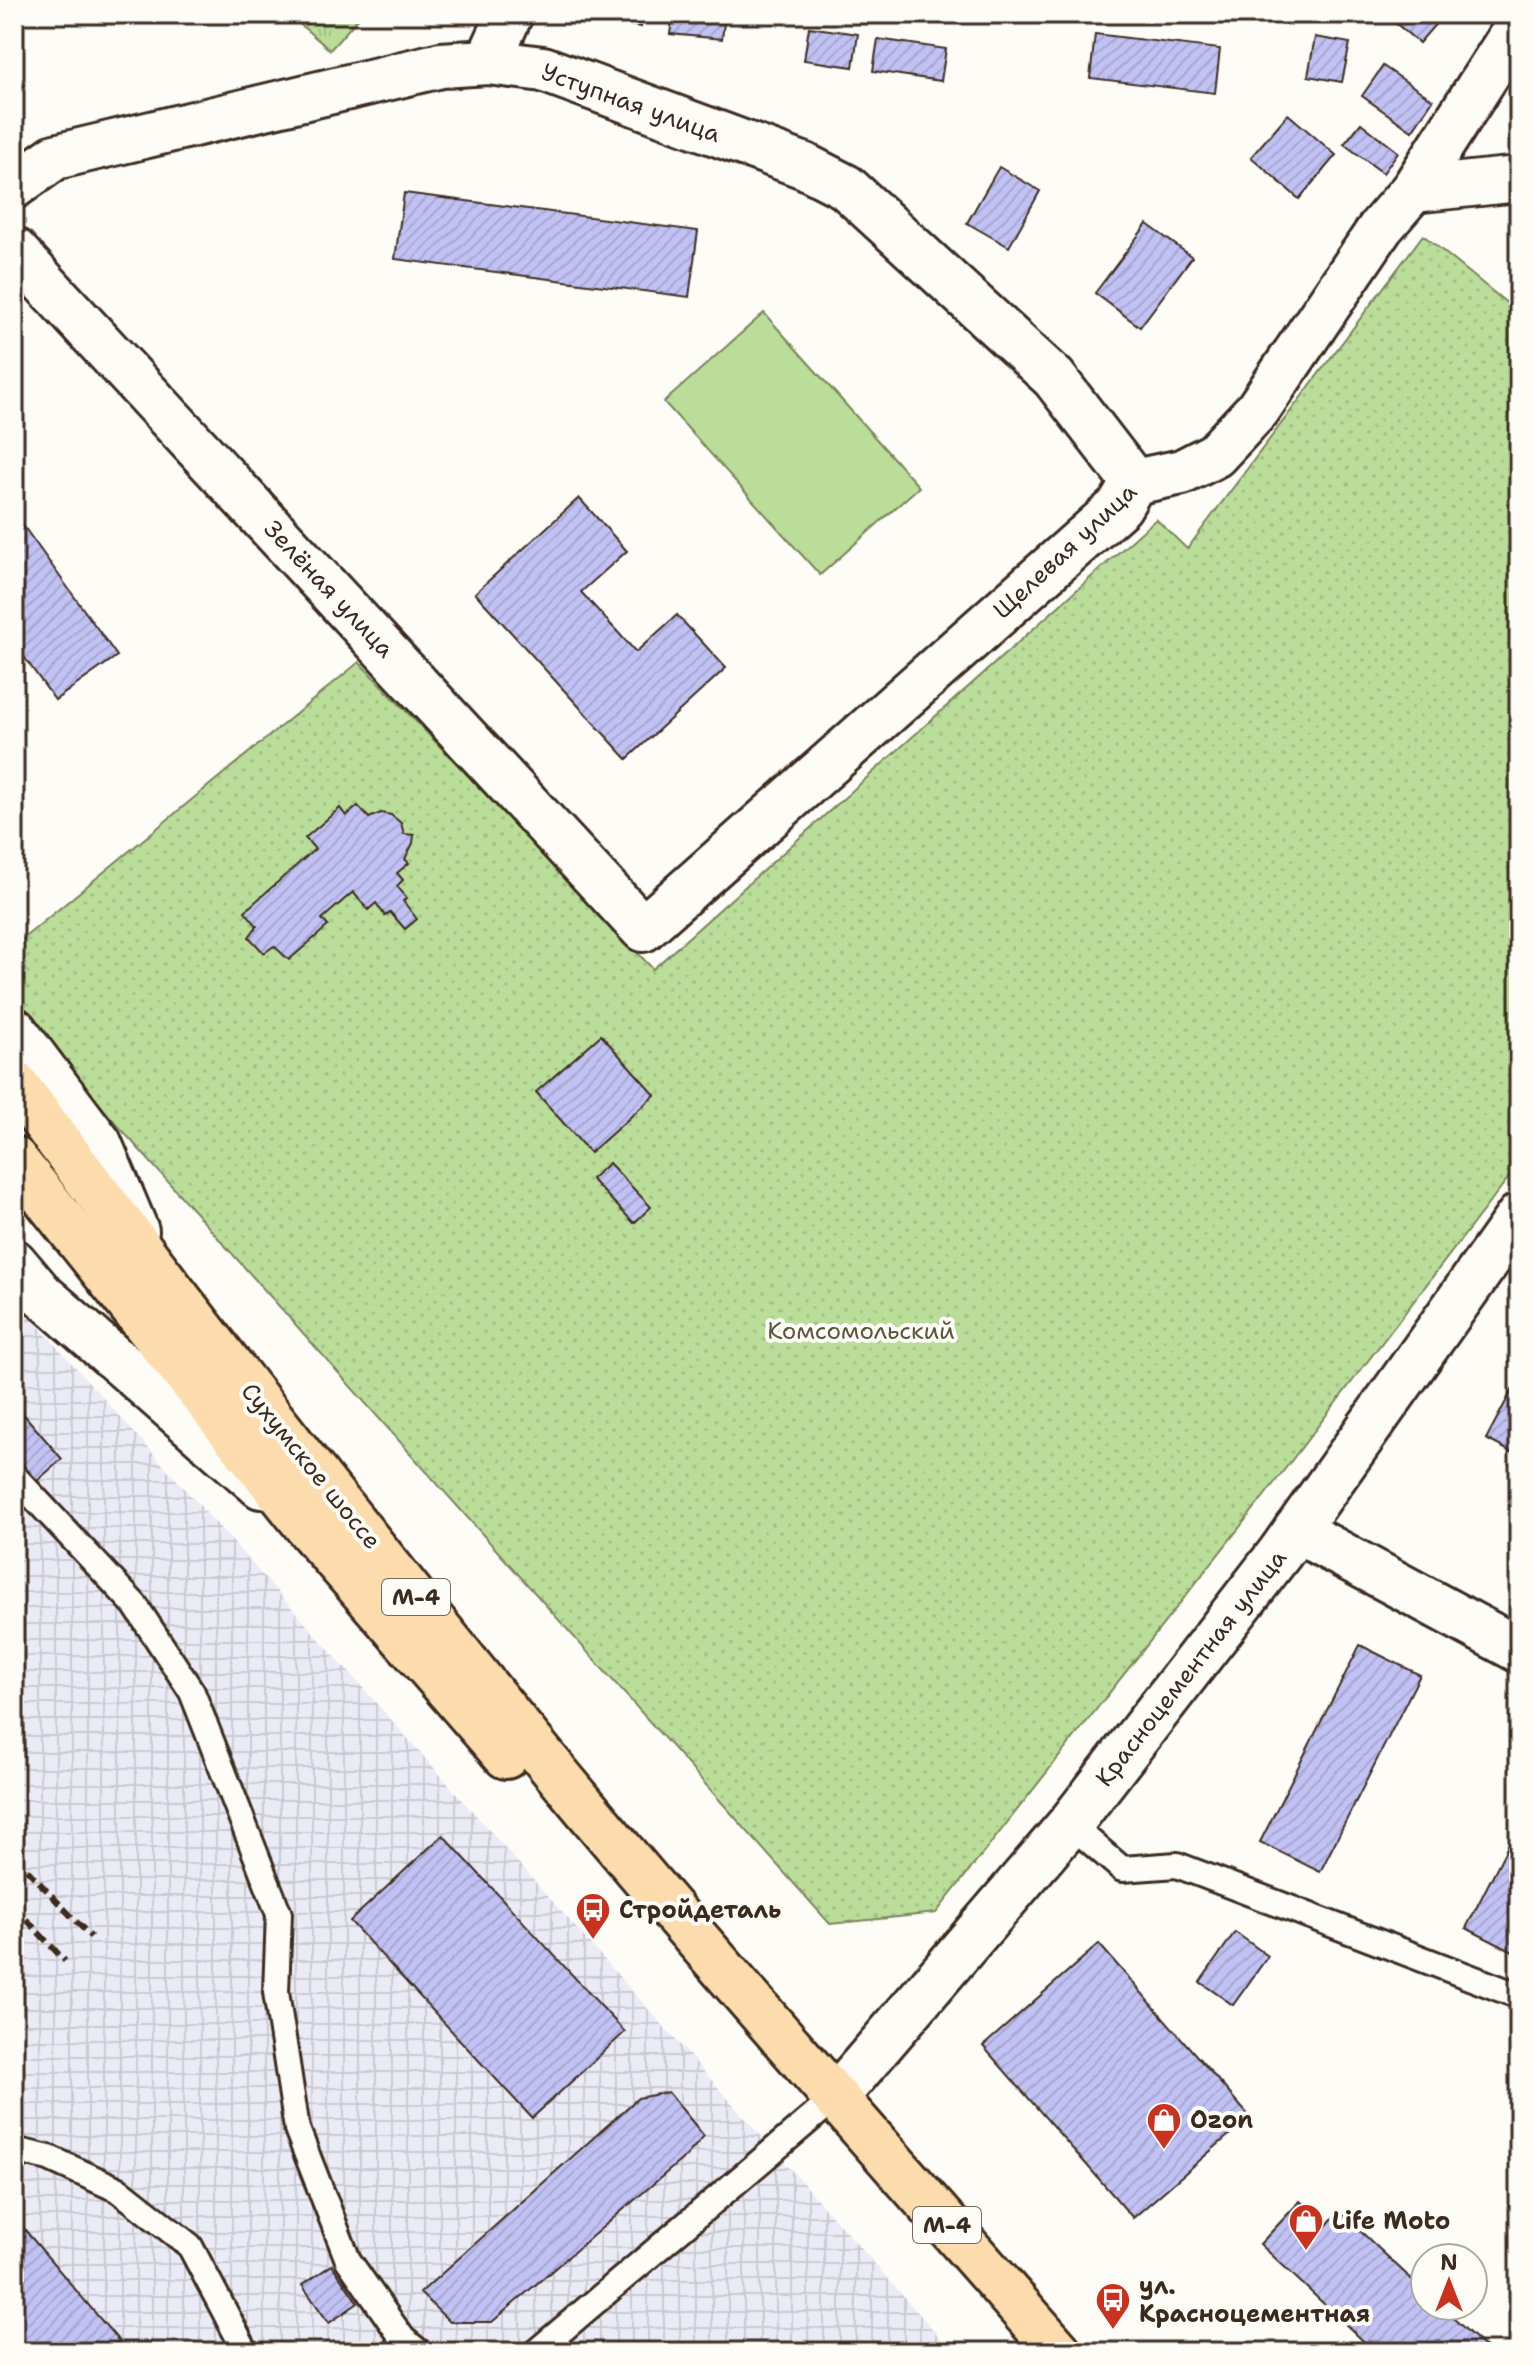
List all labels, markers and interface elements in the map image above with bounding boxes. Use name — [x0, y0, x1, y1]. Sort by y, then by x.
street label: Уступная улица — [537, 56, 725, 150]
street label: Щелевая улица — [986, 476, 1144, 626]
street label: Зелёная улица — [257, 513, 401, 665]
park label: Комсомольский — [767, 1315, 955, 1347]
street label: Сухумское шоссе — [234, 1376, 388, 1556]
street label: Красноцементная улица — [1088, 1543, 1294, 1793]
road number: М-4 — [382, 1579, 450, 1615]
bus stop icon: Стройдеталь — [574, 1891, 612, 1941]
place label: Стройдеталь — [619, 1894, 781, 1926]
shop icon: Ozon — [1145, 2101, 1183, 2151]
place label: Ozon — [1190, 2104, 1253, 2136]
shop icon: Life Moto — [1287, 2202, 1325, 2252]
place label: Life Moto — [1332, 2205, 1450, 2237]
road number: М-4 — [913, 2207, 981, 2243]
north arrow — [1409, 2242, 1489, 2322]
text: N — [1440, 2248, 1458, 2277]
place label: ул. Красноцементная — [1139, 2270, 1370, 2330]
bus stop icon: ул. Красноцементная — [1094, 2281, 1132, 2331]

